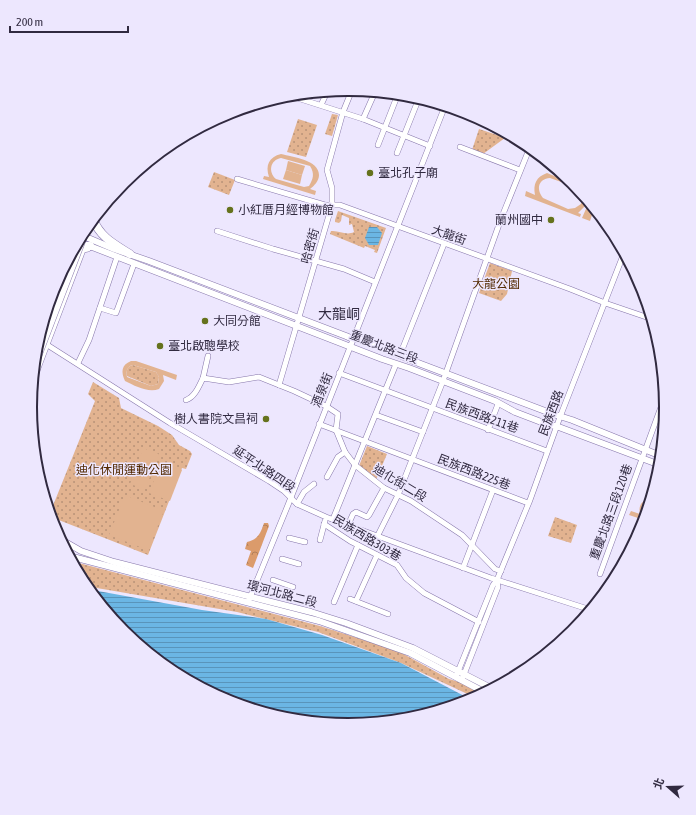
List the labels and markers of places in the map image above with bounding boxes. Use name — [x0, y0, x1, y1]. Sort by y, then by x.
place label: 臺北孔子廟 — [378, 166, 438, 180]
marker: 臺北孔子廟 — [365, 168, 375, 178]
place label: 小紅厝月經博物館 — [238, 203, 334, 217]
marker: 小紅厝月經博物館 — [225, 205, 235, 215]
place label: 蘭州國中 — [495, 213, 543, 227]
marker: 蘭州國中 — [546, 215, 556, 225]
place label: 大同分館 — [213, 314, 261, 328]
marker: 大同分館 — [200, 316, 210, 326]
place label: 臺北啟聰學校 — [168, 339, 240, 353]
marker: 臺北啟聰學校 — [155, 341, 165, 351]
place label: 樹人書院文昌祠 — [174, 412, 258, 426]
marker: 樹人書院文昌祠 — [261, 414, 271, 424]

